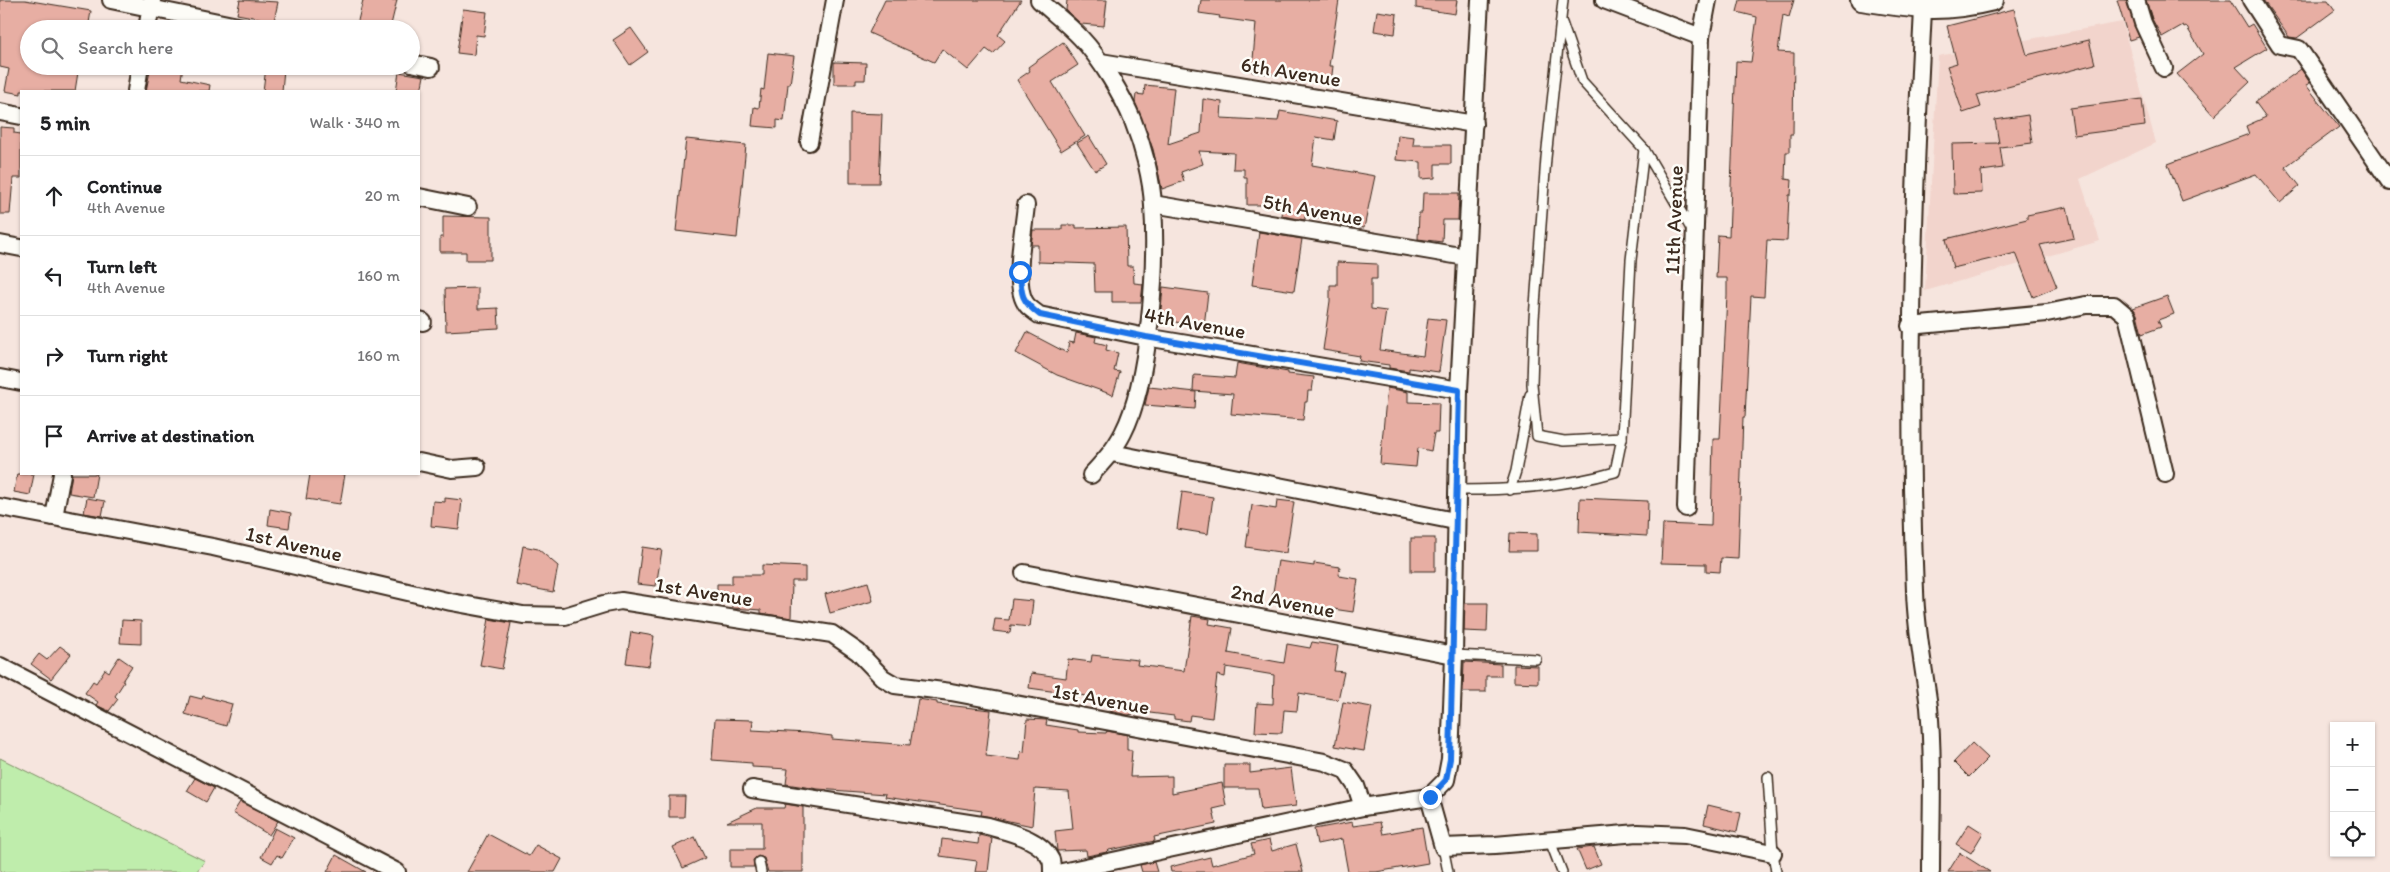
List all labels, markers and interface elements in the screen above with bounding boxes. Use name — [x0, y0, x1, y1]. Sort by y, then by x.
search box — [20, 20, 420, 75]
icon: search — [38, 34, 66, 62]
text: Search here — [78, 36, 173, 59]
street label: 6th Avenue — [1239, 51, 1343, 92]
text: 5 min — [40, 110, 90, 135]
text: Walk · 340 m — [310, 113, 400, 132]
street label: 11th Avenue — [1659, 165, 1688, 275]
text: Continue — [87, 175, 162, 198]
icon: ahead — [40, 182, 68, 210]
text: 20 m — [365, 186, 400, 205]
street label: 5th Avenue — [1261, 188, 1365, 231]
text: 4th Avenue — [87, 198, 165, 217]
text: Turn left — [87, 255, 157, 278]
route start — [1009, 261, 1032, 284]
icon: left — [40, 262, 68, 290]
text: 160 m — [357, 266, 400, 285]
text: 4th Avenue — [87, 278, 165, 297]
street label: 4th Avenue — [1142, 301, 1248, 344]
icon: right — [40, 342, 68, 370]
text: Turn right — [87, 344, 168, 367]
text: 160 m — [357, 346, 400, 365]
icon: arrive — [40, 422, 68, 450]
text: Arrive at destination — [87, 424, 254, 447]
street label: 1st Avenue — [243, 520, 345, 567]
street label: 1st Avenue — [654, 571, 755, 612]
street label: 2nd Avenue — [1229, 578, 1337, 623]
street label: 1st Avenue — [1051, 678, 1152, 719]
map controls — [2330, 722, 2375, 857]
button: + — [2330, 722, 2375, 767]
button: − — [2330, 767, 2375, 812]
route end — [1419, 786, 1442, 809]
button: locate — [2330, 812, 2375, 857]

